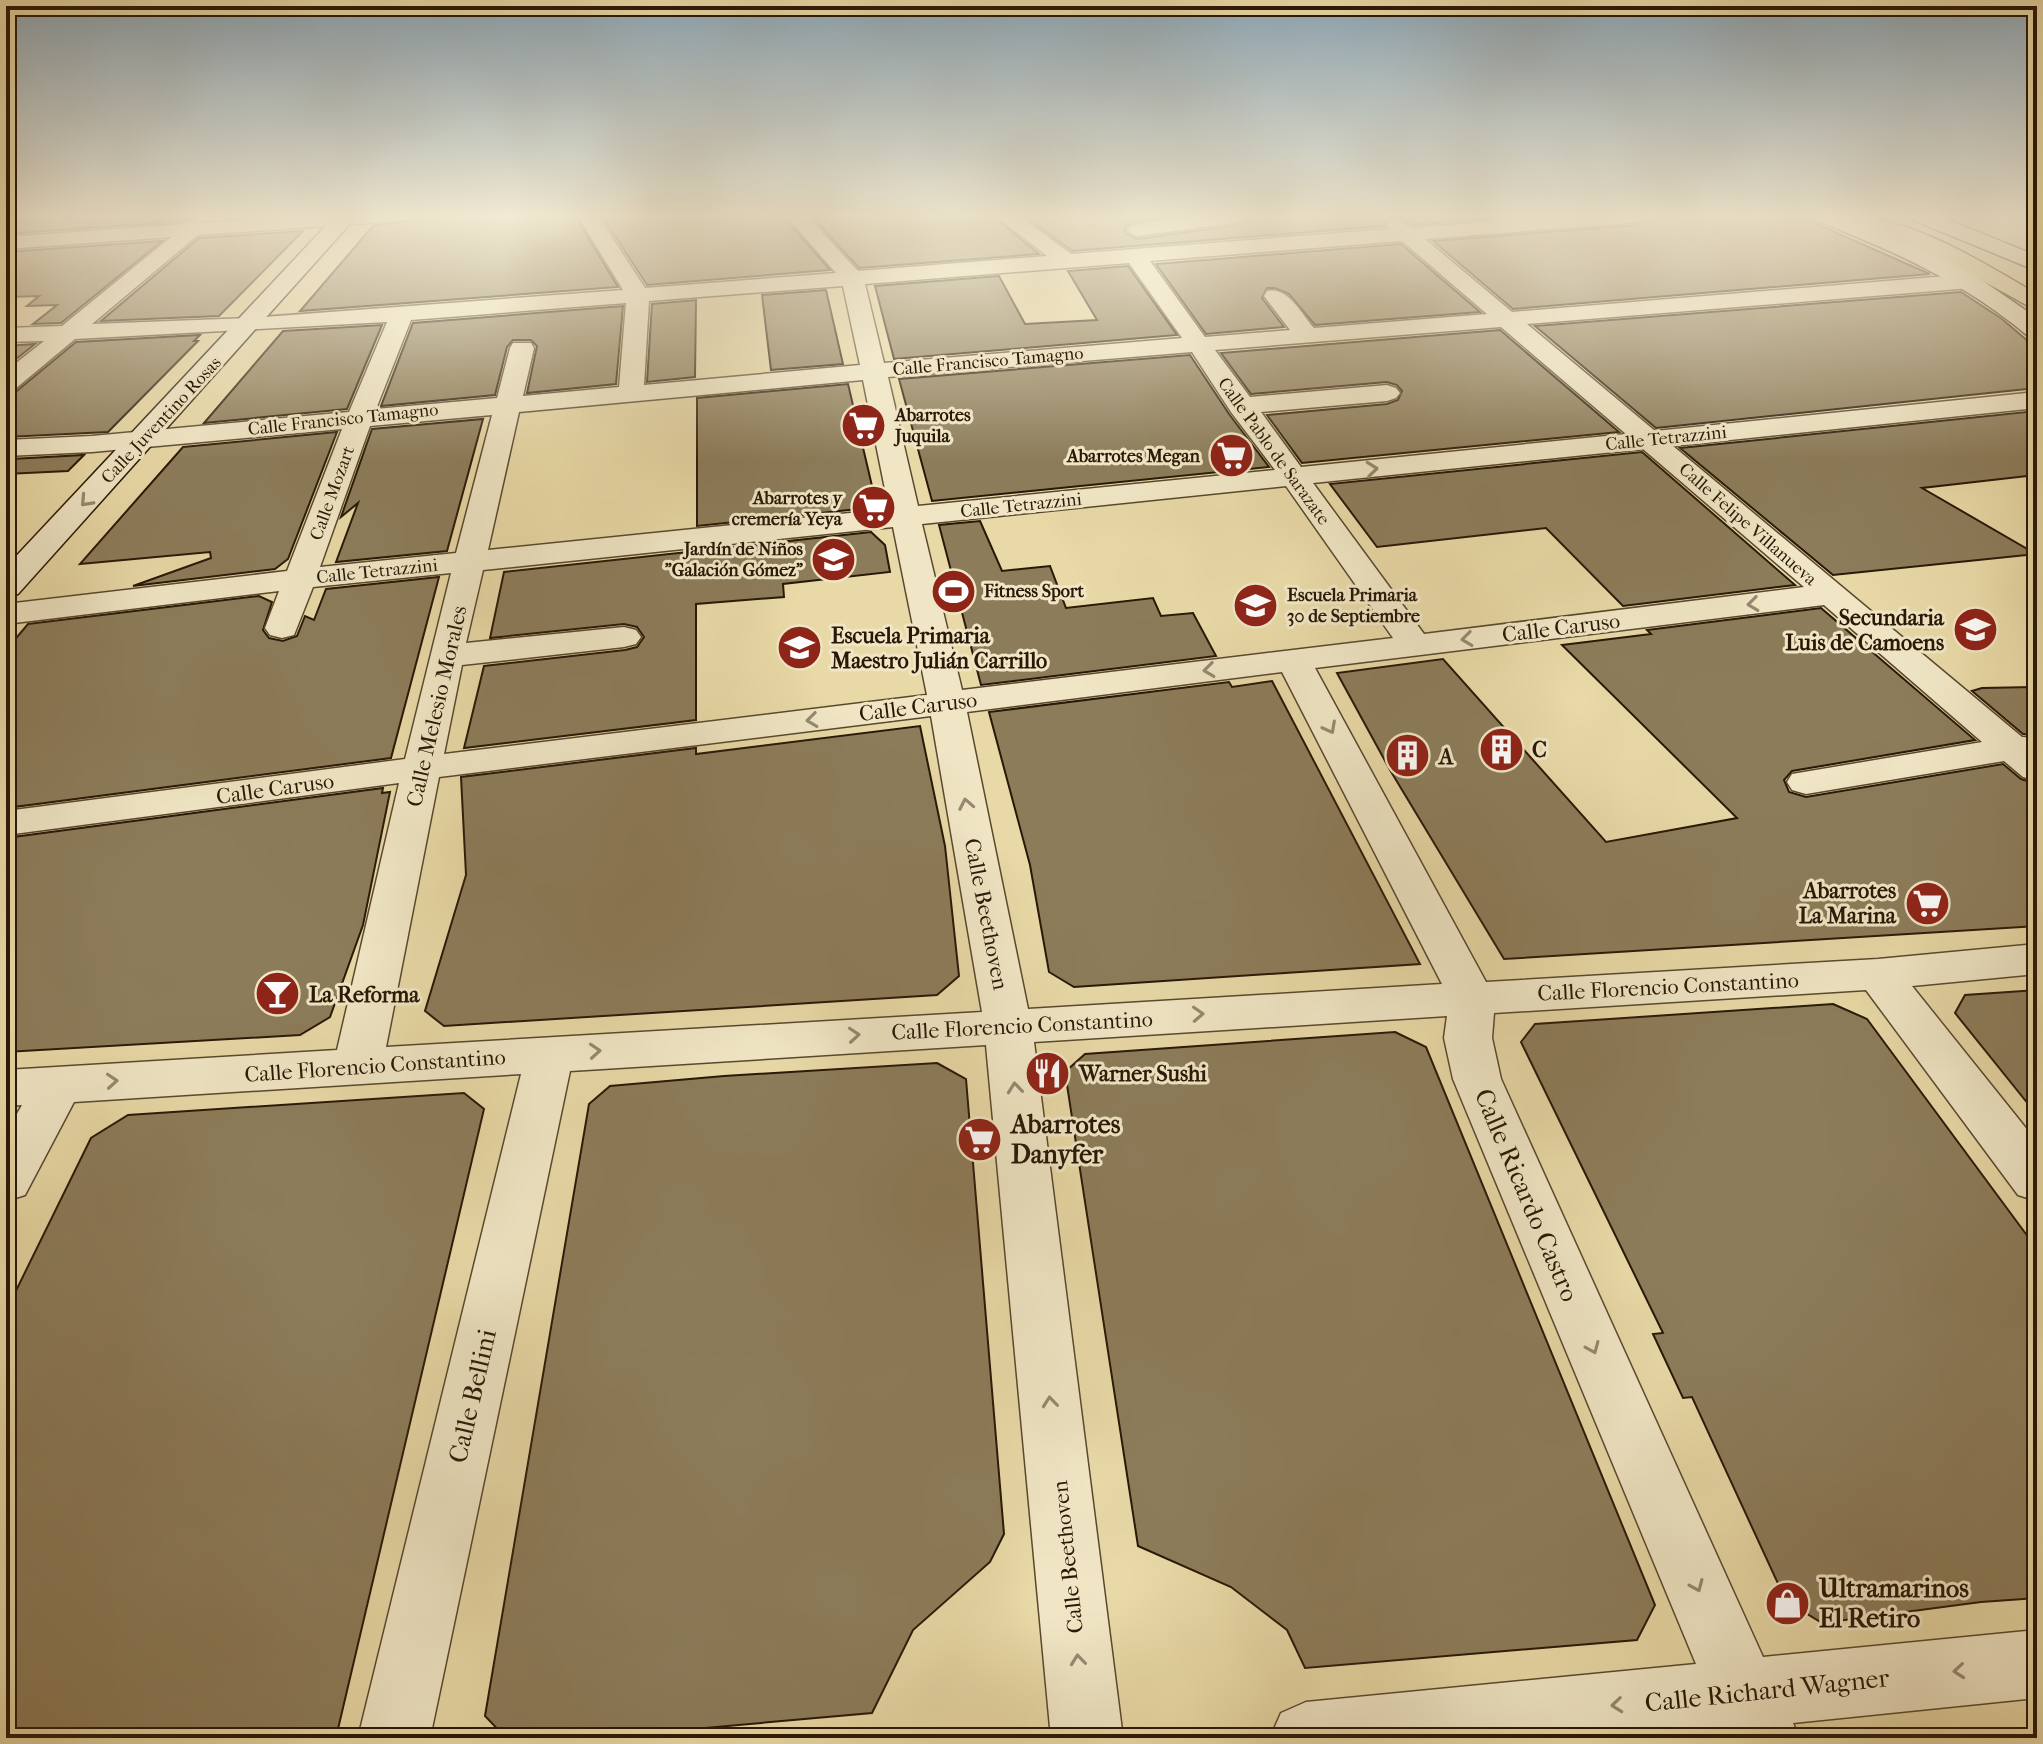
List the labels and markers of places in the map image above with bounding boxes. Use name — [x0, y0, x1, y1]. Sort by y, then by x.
supermarket icon: Abarrotes Juquila — [840, 401, 888, 449]
place label: Abarrotes Juquila — [893, 405, 971, 447]
supermarket icon: Abarrotes Megan — [1207, 432, 1255, 480]
place label: Abarrotes Megan — [1066, 446, 1201, 467]
supermarket icon: Abarrotes y cremería Yeya — [849, 484, 897, 532]
place label: Abarrotes y cremería Yeya — [732, 488, 843, 530]
school or university icon: Jardín de Niños "Galación Gómez" — [810, 535, 858, 583]
place label: Jardín de Niños "Galación Gómez" — [665, 539, 803, 581]
sports icon: Fitness Sport — [929, 567, 977, 615]
place label: Fitness Sport — [983, 581, 1085, 602]
school or university icon: Escuela Primaria 30 de Septiembre — [1232, 581, 1280, 629]
place label: Escuela Primaria 30 de Septiembre — [1287, 585, 1420, 627]
place label: Secundaria Luis de Camoens — [1785, 605, 1945, 656]
school or university icon: Secundaria Luis de Camoens — [1951, 606, 1999, 654]
place label: Escuela Primaria Maestro Julián Carrillo — [830, 623, 1047, 674]
school or university icon: Escuela Primaria Maestro Julián Carrillo — [776, 624, 824, 672]
building icon: C — [1477, 725, 1525, 773]
building icon: A — [1384, 732, 1432, 780]
place label: C — [1532, 737, 1547, 763]
place label: A — [1437, 744, 1454, 770]
place label: Abarrotes La Marina — [1799, 878, 1897, 929]
supermarket icon: Abarrotes La Marina — [1903, 879, 1951, 927]
bar icon: La Reforma — [254, 970, 302, 1018]
place label: La Reforma — [309, 982, 420, 1008]
restaurant icon: Warner Sushi — [1024, 1049, 1072, 1097]
place label: Warner Sushi — [1078, 1061, 1207, 1087]
place label: Abarrotes Danyfer — [1009, 1109, 1121, 1170]
supermarket icon: Abarrotes Danyfer — [956, 1115, 1004, 1163]
place label: Ultramarinos El Retiro — [1818, 1573, 1969, 1634]
shop icon: Ultramarinos El Retiro — [1764, 1579, 1812, 1627]

